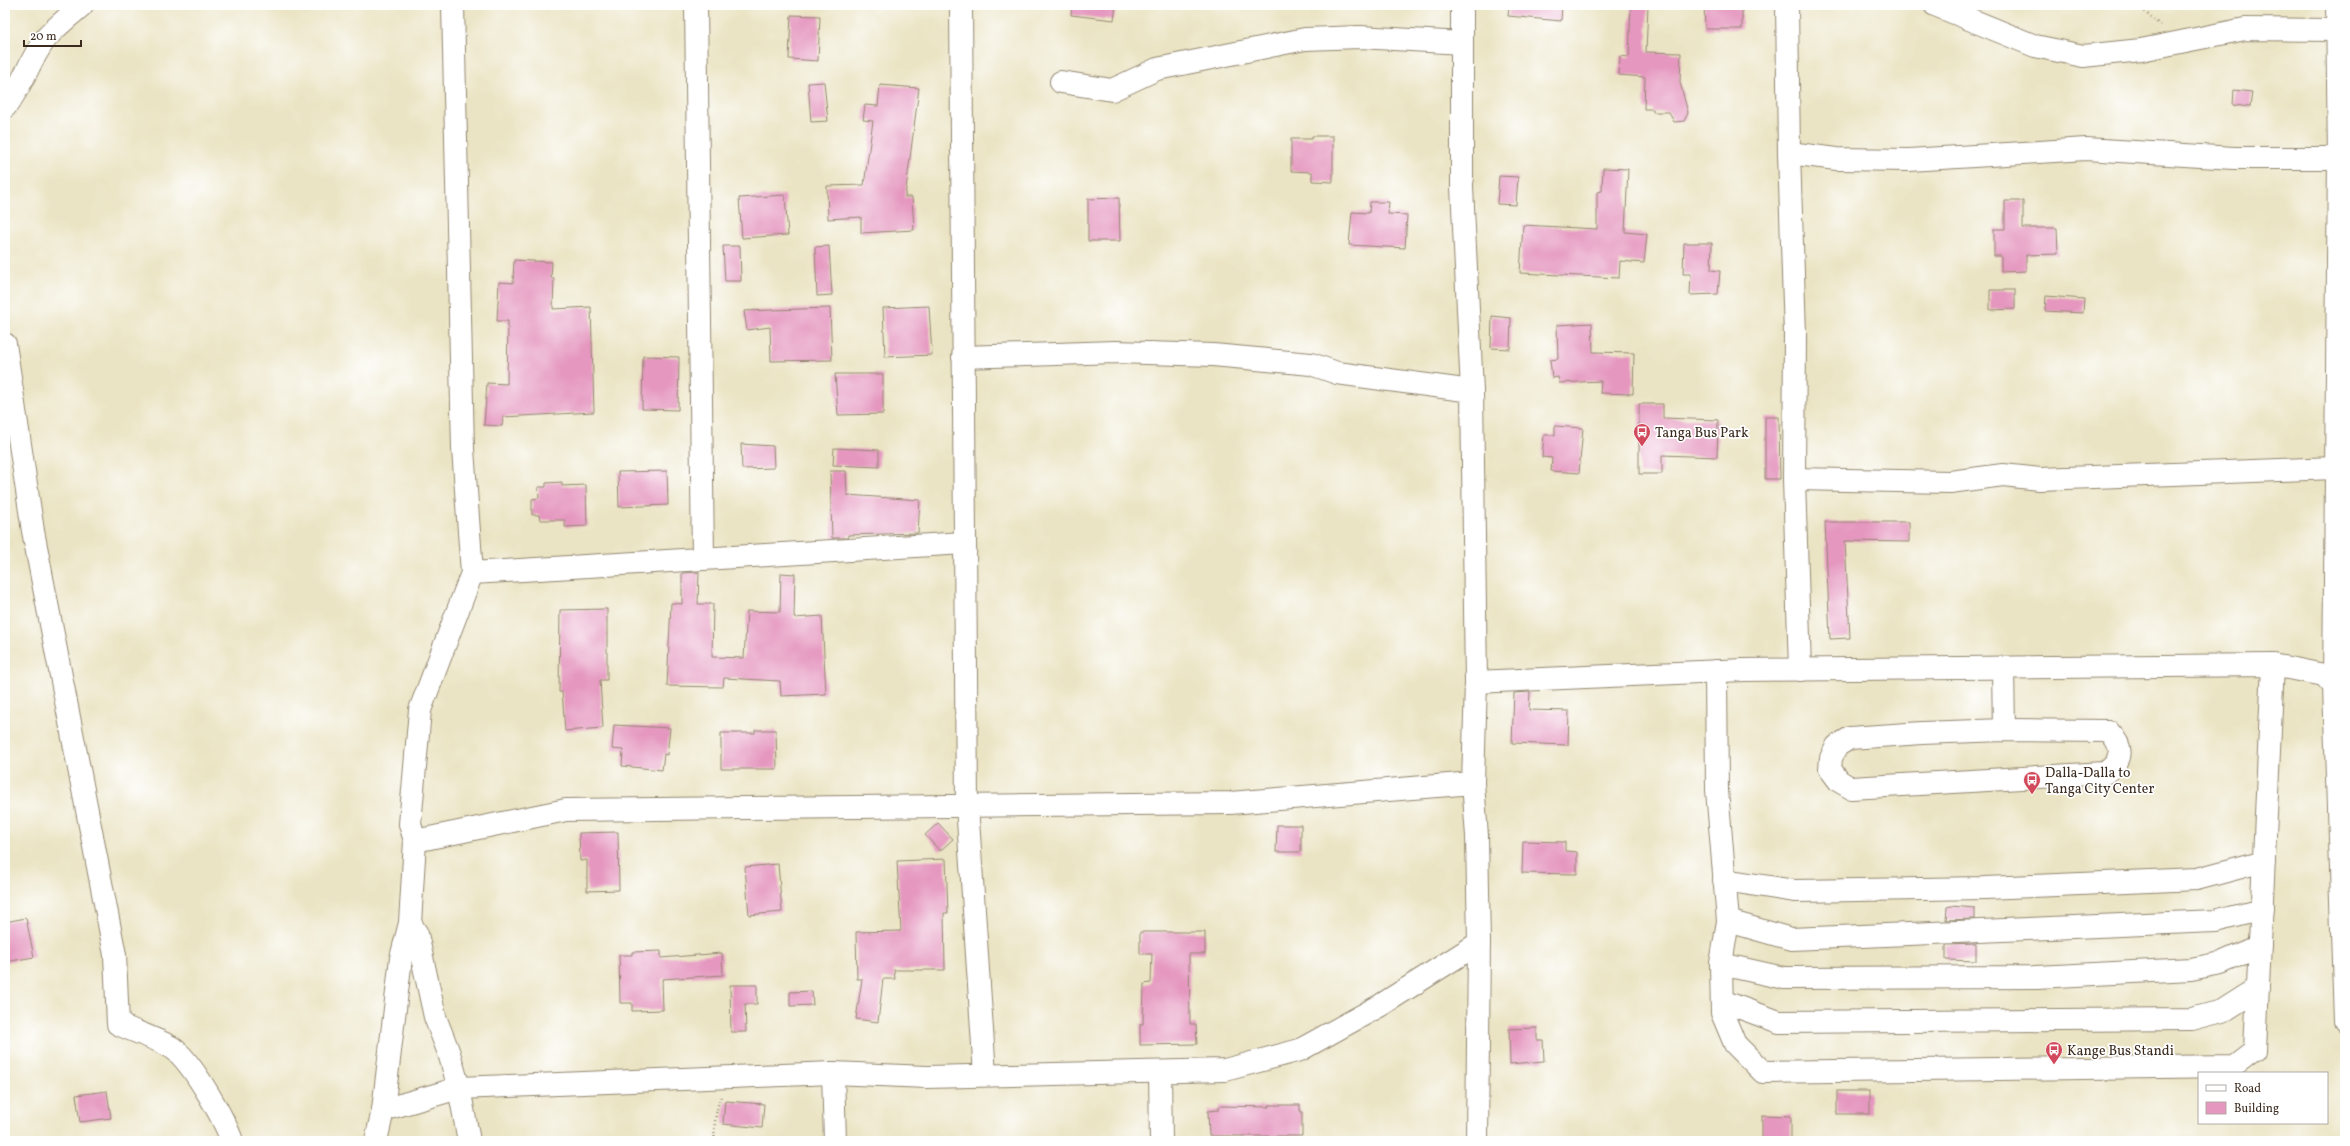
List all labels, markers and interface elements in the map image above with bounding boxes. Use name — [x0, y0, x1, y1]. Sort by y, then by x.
scale bar — [24, 22, 81, 48]
text: 20 m — [30, 29, 57, 45]
bus stop icon: Tanga Bus Park — [1632, 422, 1652, 447]
place label: Tanga Bus Park — [1655, 424, 1749, 443]
place label: Dalla-Dalla to Tanga City Center — [2045, 764, 2154, 799]
bus stop icon: Dalla-Dalla to Tanga City Center — [2022, 770, 2042, 795]
bus stop icon: Kange Bus Standi — [2044, 1040, 2064, 1065]
place label: Kange Bus Standi — [2067, 1042, 2174, 1061]
legend — [2198, 1072, 2328, 1124]
text: Road — [2234, 1081, 2261, 1097]
text: Building — [2234, 1101, 2279, 1117]

